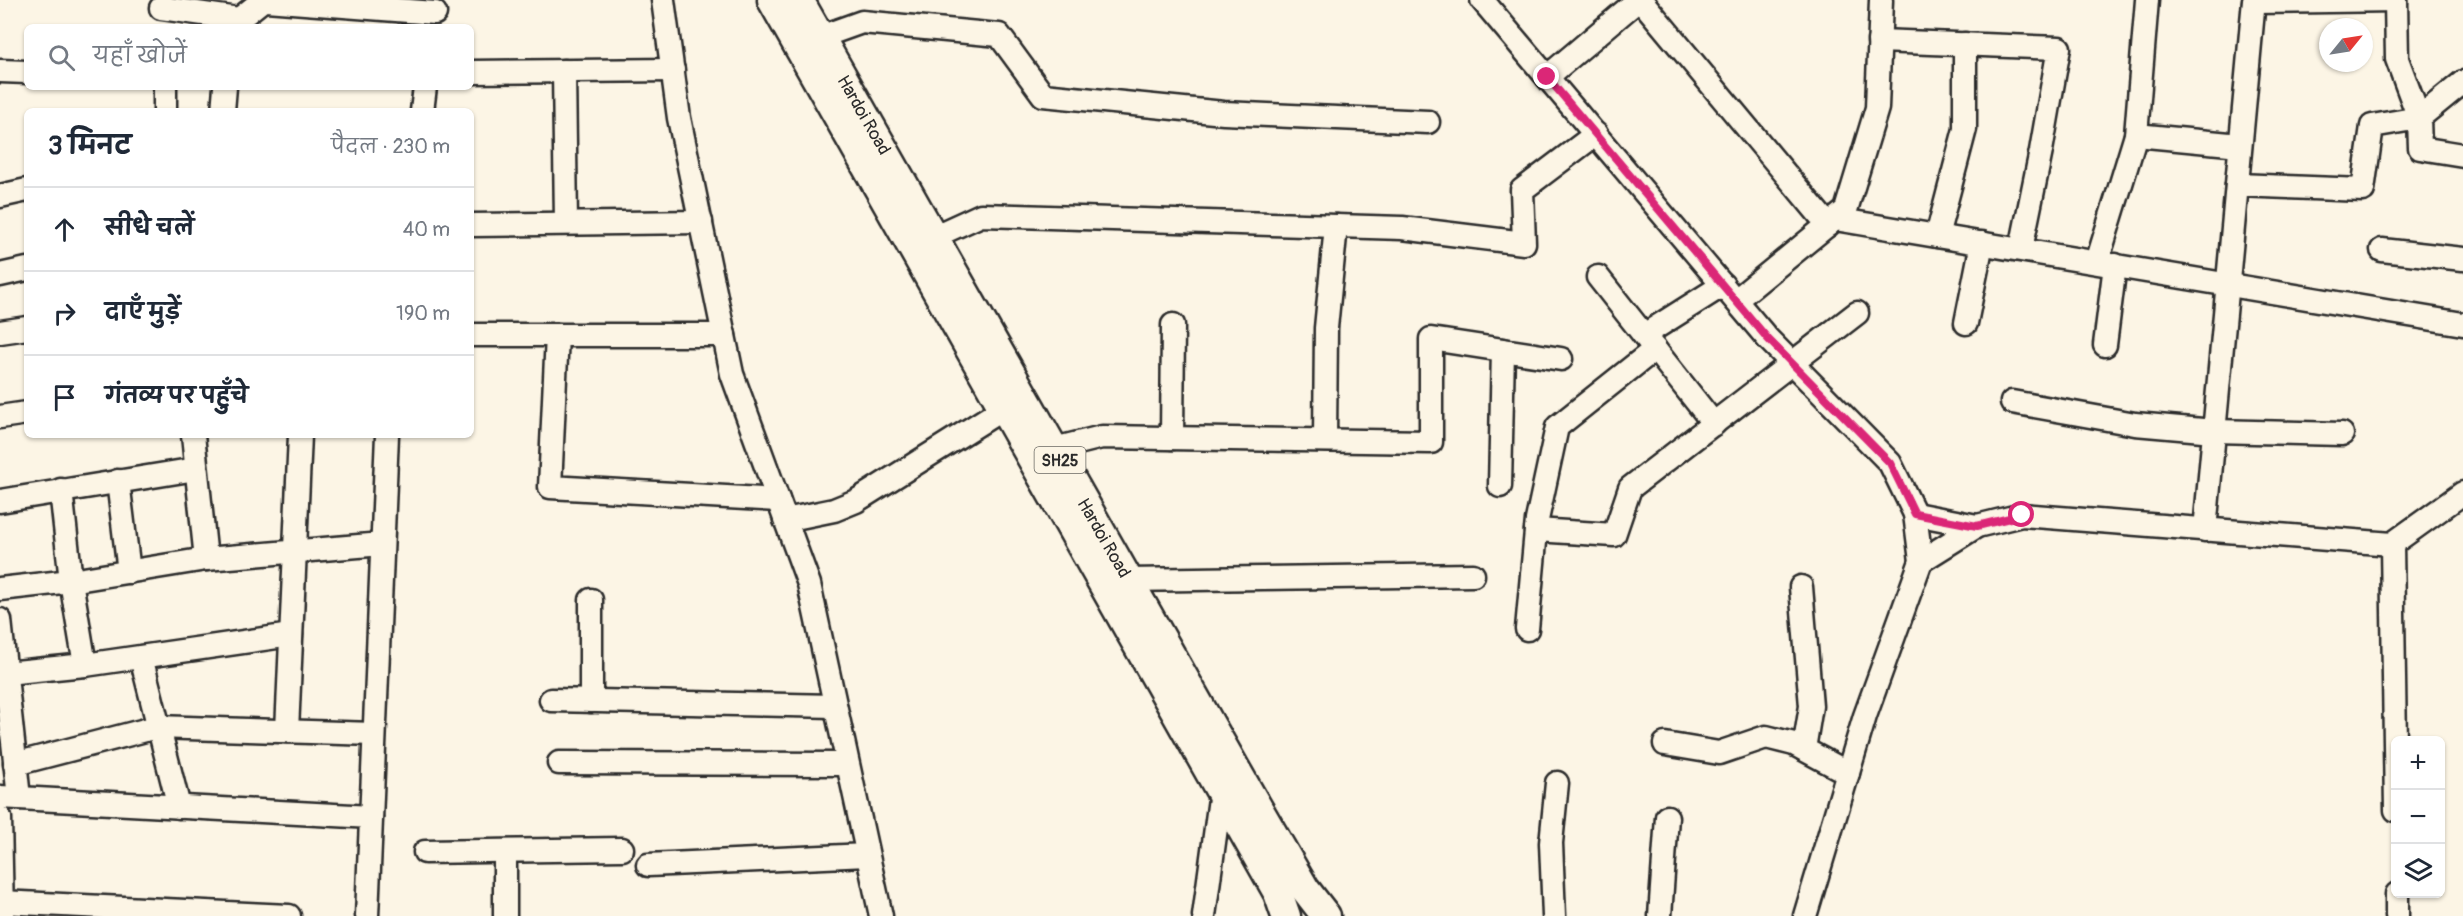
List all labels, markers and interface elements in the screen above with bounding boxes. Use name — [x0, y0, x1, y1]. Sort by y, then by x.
north arrow — [2319, 18, 2373, 72]
search box — [24, 24, 474, 90]
icon: search — [45, 41, 78, 74]
text: यहाँ खोजें — [93, 42, 187, 70]
route end — [1533, 63, 1559, 89]
street label: Hardoi Road — [832, 71, 896, 159]
text: 3 मिनट — [48, 130, 131, 162]
text: पैदल · 230 m — [331, 134, 450, 159]
icon: ahead — [48, 213, 81, 246]
text: सीधे चलें — [105, 214, 194, 242]
text: 40 m — [403, 217, 450, 242]
icon: right — [48, 297, 81, 330]
text: दाएँ मुड़ें — [105, 298, 181, 326]
text: 190 m — [396, 301, 450, 326]
icon: arrive — [48, 381, 81, 414]
text: गंतव्य पर पहुँचे — [105, 382, 248, 410]
road number: SH25 — [1034, 447, 1086, 473]
street label: Hardoi Road — [1072, 494, 1136, 582]
route start — [2008, 501, 2034, 527]
map controls — [2391, 736, 2445, 898]
button: + — [2391, 736, 2445, 790]
button: − — [2391, 790, 2445, 844]
button: layers — [2391, 844, 2445, 898]

